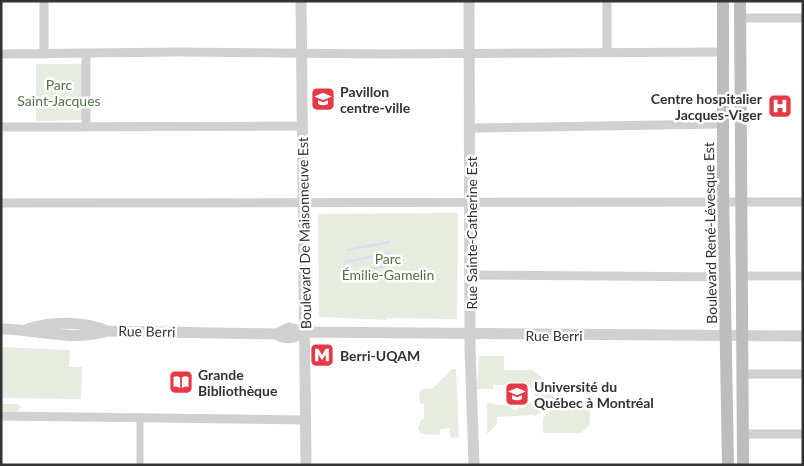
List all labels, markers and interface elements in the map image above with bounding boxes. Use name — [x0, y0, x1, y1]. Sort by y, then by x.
park label: Parc Saint-Jacques — [17, 76, 101, 109]
place label: Pavillon centre-ville — [340, 83, 411, 116]
school or university icon: Pavillon centre-ville — [310, 86, 336, 112]
place label: Centre hospitalier Jacques-Viger — [651, 90, 763, 123]
hospital icon: Centre hospitalier Jacques-Viger — [767, 93, 793, 119]
street label: Boulevard De Maisonneuve Est — [294, 137, 314, 329]
street label: Boulevard René-Lévesque Est — [700, 142, 720, 324]
street label: Rue Sainte-Catherine Est — [463, 156, 480, 310]
park label: Parc Émilie-Gamelin — [342, 250, 434, 283]
street label: Rue Berri — [118, 322, 176, 340]
street label: Rue Berri — [525, 327, 583, 344]
metro station icon: Berri-UQAM — [309, 342, 335, 368]
place label: Berri-UQAM — [340, 347, 420, 364]
place label: Grande Bibliothèque — [198, 366, 278, 399]
library icon: Grande Bibliothèque — [168, 369, 194, 395]
place label: Université du Québec à Montréal — [534, 378, 654, 411]
school or university icon: Université du Québec à Montréal — [504, 381, 530, 407]

